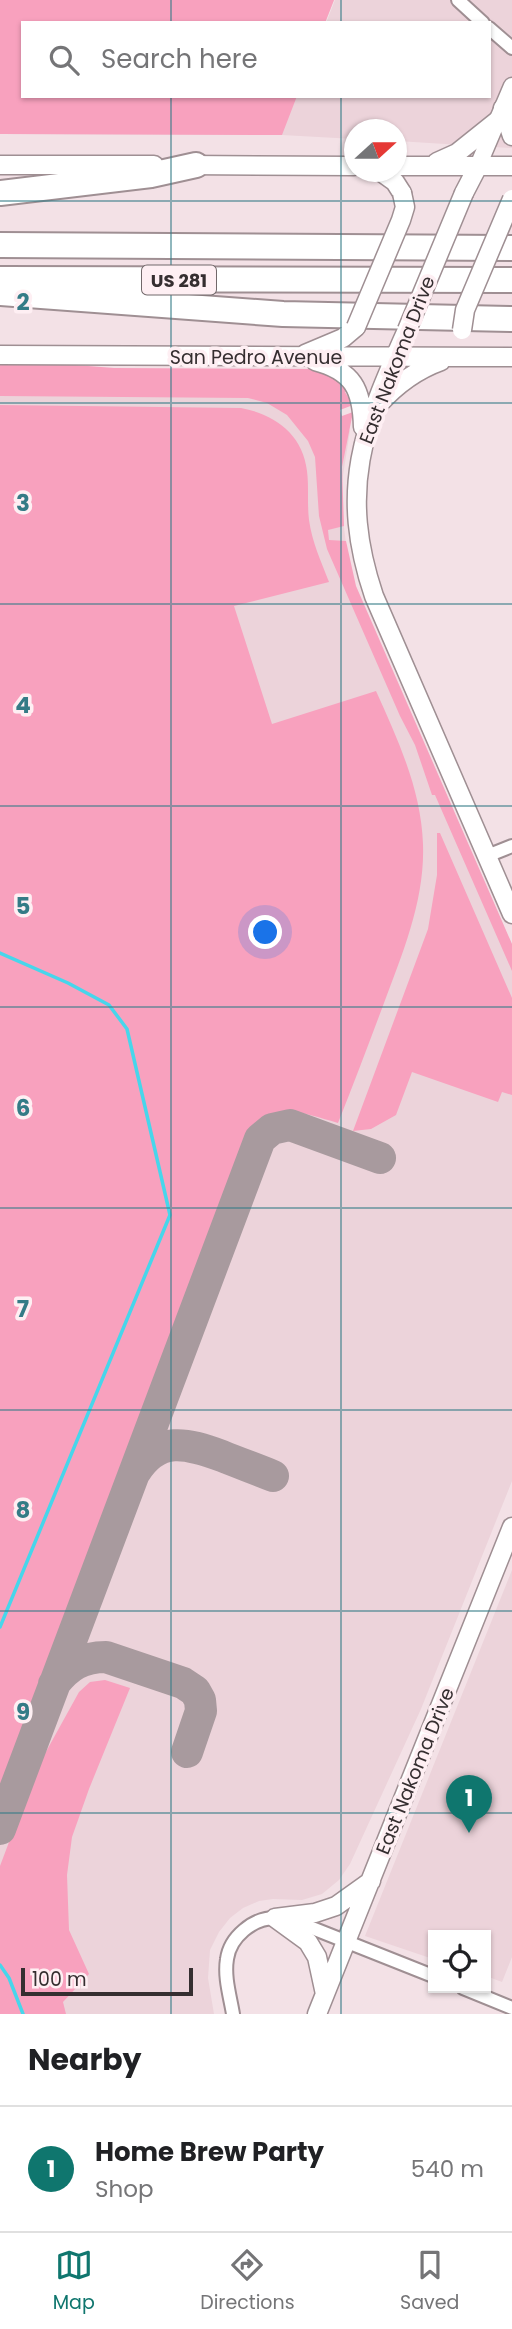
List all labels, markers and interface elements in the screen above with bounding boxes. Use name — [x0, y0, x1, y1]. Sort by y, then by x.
search box — [21, 21, 491, 98]
icon: search — [45, 41, 83, 79]
text: Search here — [101, 41, 258, 77]
north arrow — [344, 119, 407, 182]
road number: US 281 — [142, 266, 216, 294]
street label: East Nakoma Drive — [353, 272, 441, 448]
text: 2 — [16, 286, 30, 318]
street label: San Pedro Avenue — [170, 344, 342, 371]
text: 3 — [16, 487, 30, 519]
text: 4 — [15, 689, 31, 721]
text: 5 — [16, 890, 30, 922]
your location — [248, 915, 282, 949]
text: 6 — [16, 1092, 30, 1124]
text: 7 — [17, 1293, 29, 1325]
text: 8 — [16, 1494, 30, 1526]
street label: East Nakoma Drive — [369, 1684, 461, 1858]
text: 9 — [16, 1696, 30, 1728]
pin: 1 — [446, 1775, 492, 1833]
map controls — [428, 1930, 491, 1993]
button: locate — [428, 1930, 491, 1993]
scale bar — [21, 1965, 192, 1997]
text: 100 m — [32, 1966, 87, 1993]
text: Nearby — [28, 2038, 142, 2081]
text: Home Brew Party — [95, 2134, 324, 2170]
text: 1 — [47, 2153, 55, 2185]
text: 540 m — [411, 2153, 484, 2185]
text: Shop — [95, 2173, 154, 2205]
tab: Map — [53, 2246, 95, 2317]
tab: Directions — [200, 2246, 295, 2317]
tab: Saved — [400, 2246, 459, 2317]

